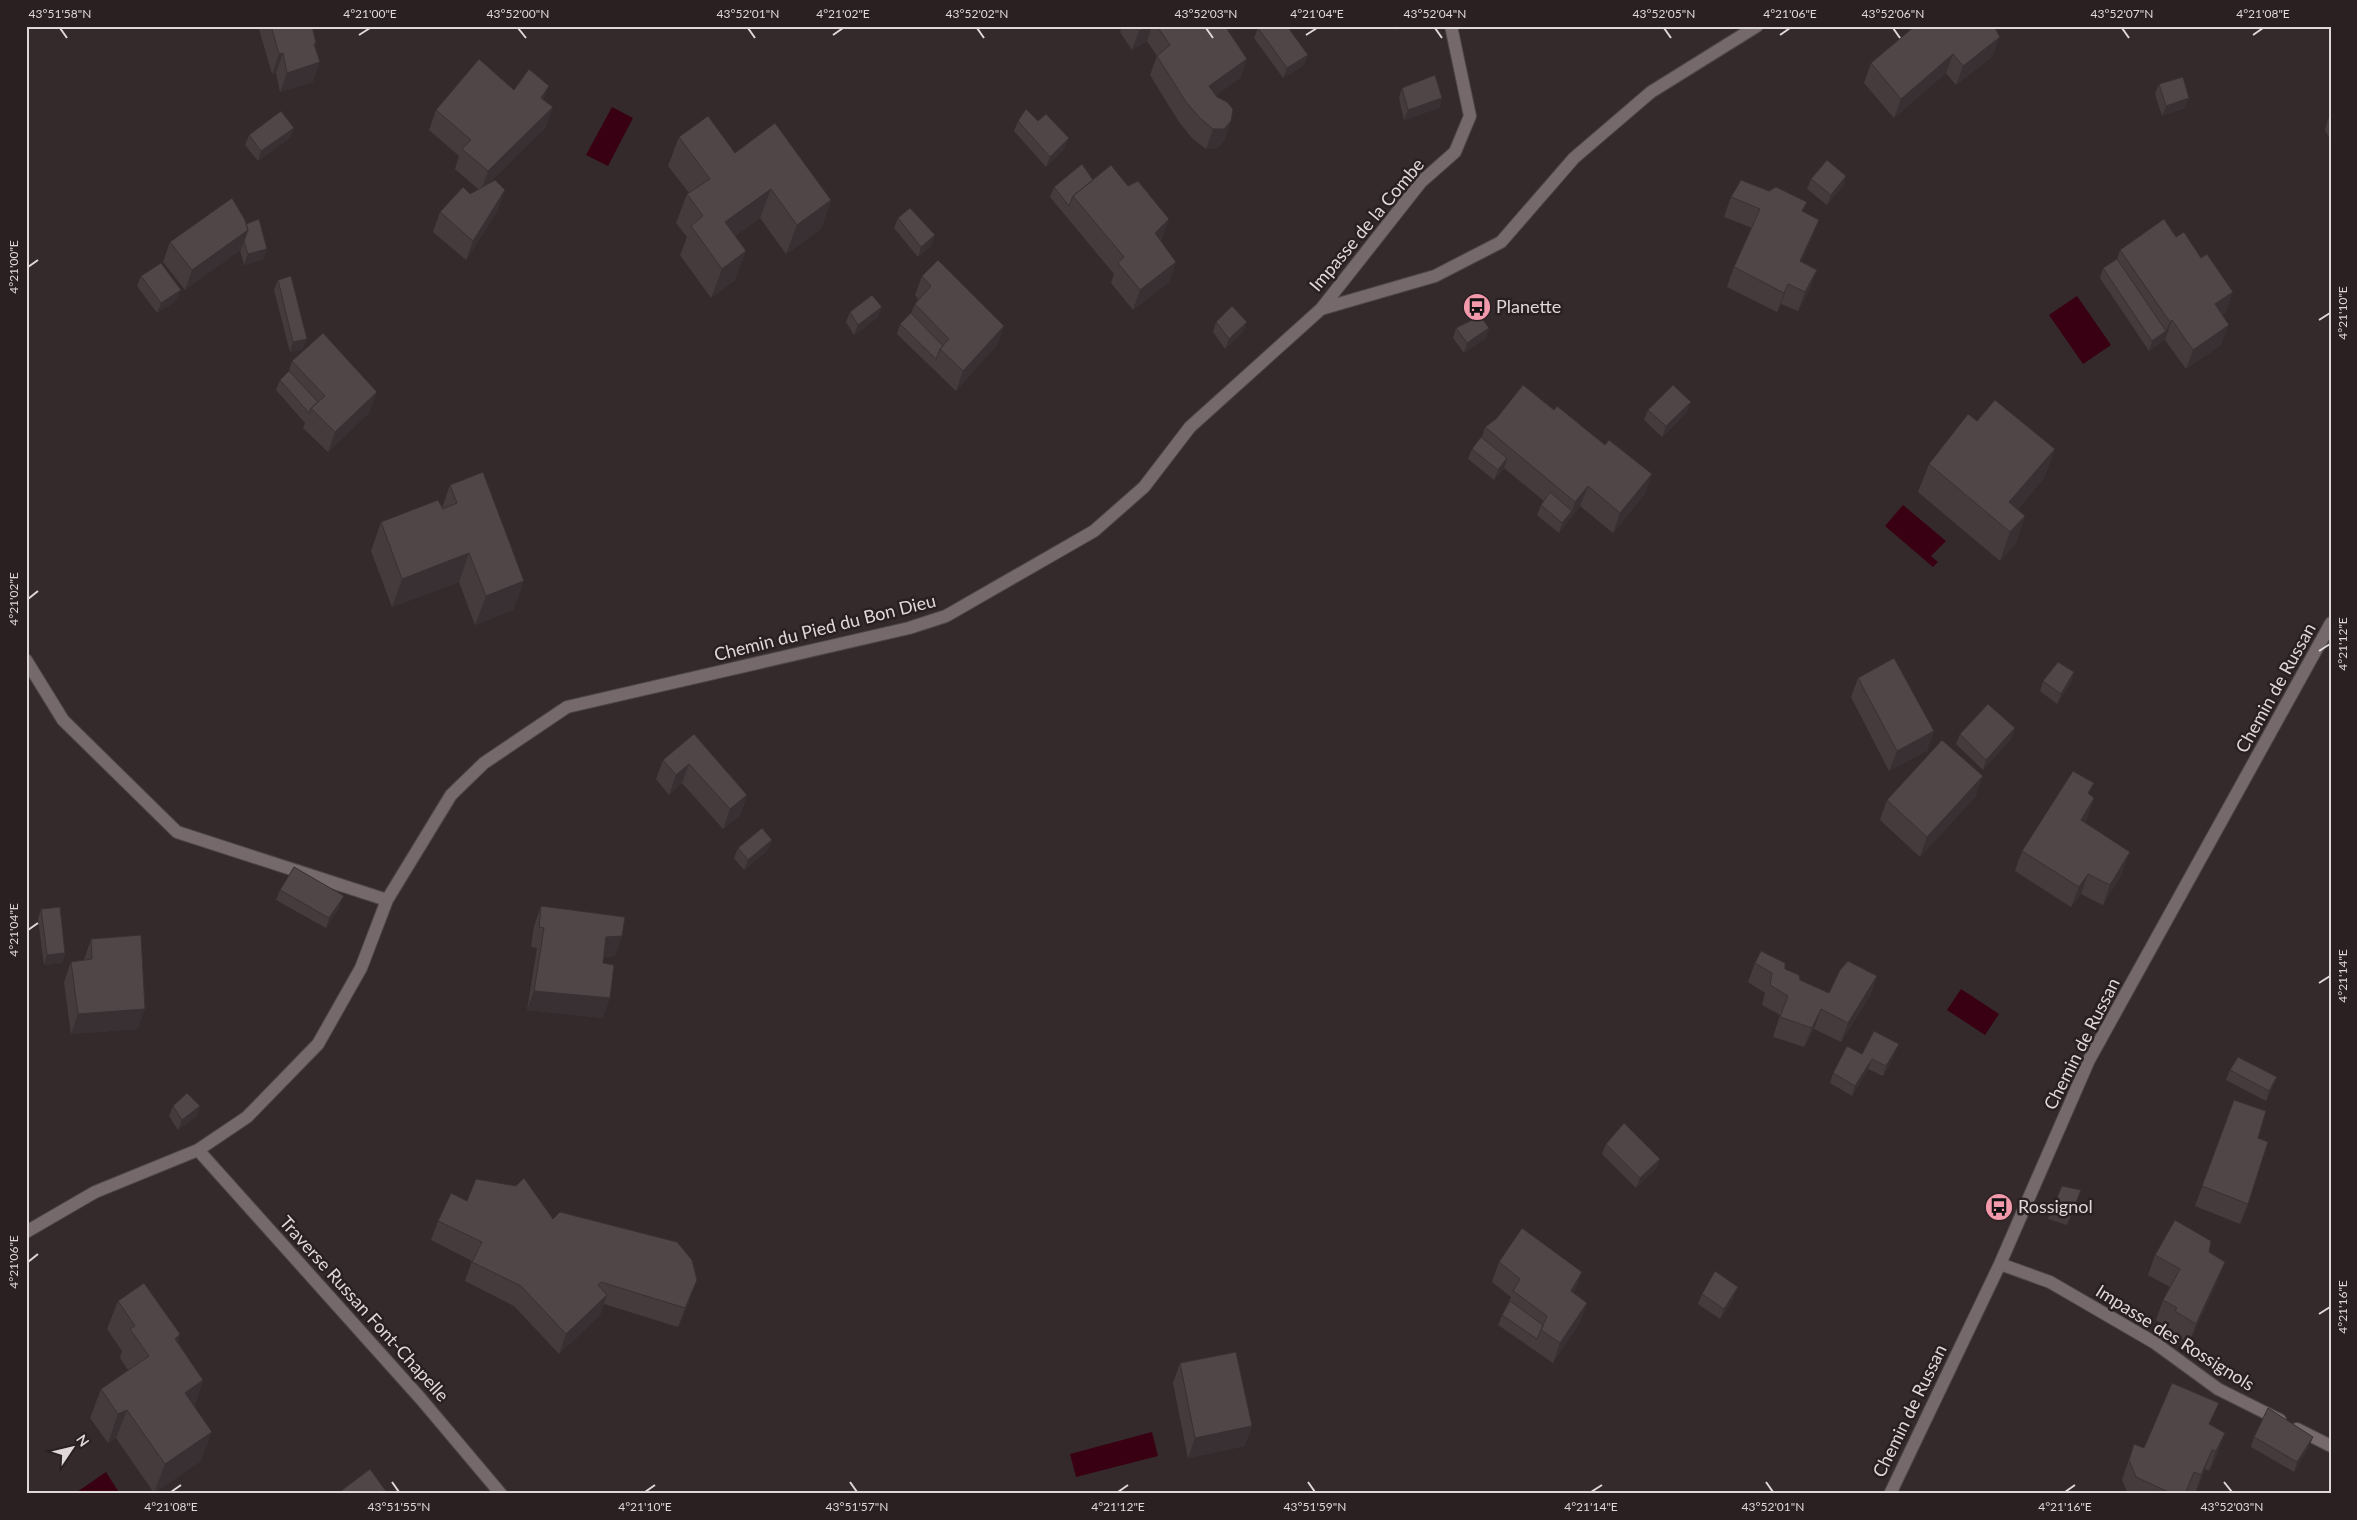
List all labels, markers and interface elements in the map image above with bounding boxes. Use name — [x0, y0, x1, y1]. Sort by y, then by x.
text: 43°51'58"N — [29, 6, 91, 21]
text: 4°21'00"E — [343, 6, 397, 21]
text: 43°52'00"N — [487, 6, 549, 21]
text: 43°52'01"N — [717, 6, 779, 21]
text: 4°21'02"E — [816, 6, 870, 21]
text: 43°52'02"N — [946, 6, 1008, 21]
text: 43°52'03"N — [1175, 6, 1237, 21]
text: 4°21'04"E — [1290, 6, 1344, 21]
text: 43°52'04"N — [1404, 6, 1466, 21]
text: 43°52'05"N — [1633, 6, 1695, 21]
text: 4°21'06"E — [1763, 6, 1817, 21]
text: 43°52'06"N — [1862, 6, 1924, 21]
text: 43°52'07"N — [2091, 6, 2153, 21]
text: 4°21'08"E — [2236, 6, 2290, 21]
street label: Impasse de la Combe — [1304, 153, 1428, 295]
text: 4°21'00"E — [6, 240, 21, 294]
text: 4°21'10"E — [2335, 286, 2350, 340]
bus stop icon: Planette — [1462, 292, 1492, 322]
place label: Planette — [1496, 295, 1561, 317]
text: 4°21'02"E — [6, 572, 21, 626]
street label: Chemin du Pied du Bon Dieu — [712, 589, 938, 665]
text: 4°21'12"E — [2335, 617, 2350, 671]
street label: Chemin de Russan — [2230, 619, 2320, 756]
text: 4°21'04"E — [6, 903, 21, 957]
text: 4°21'14"E — [2335, 949, 2350, 1003]
street label: Chemin de Russan — [2038, 974, 2124, 1113]
bus stop icon: Rossignol — [1984, 1192, 2014, 1222]
place label: Rossignol — [2018, 1195, 2093, 1217]
street label: Traverse Russan Font-Chapelle — [276, 1211, 454, 1406]
text: 4°21'06"E — [6, 1235, 21, 1289]
street label: Impasse des Rossignols — [2092, 1279, 2259, 1395]
text: 4°21'16"E — [2335, 1280, 2350, 1334]
street label: Chemin de Russan — [1867, 1341, 1951, 1481]
north arrow — [48, 1422, 98, 1472]
text: N — [73, 1431, 93, 1450]
text: 4°21'08"E — [144, 1499, 198, 1514]
text: 43°51'55"N — [368, 1499, 430, 1514]
text: 4°21'10"E — [618, 1499, 672, 1514]
text: 43°51'57"N — [826, 1499, 888, 1514]
text: 4°21'12"E — [1091, 1499, 1145, 1514]
text: 43°51'59"N — [1284, 1499, 1346, 1514]
text: 4°21'14"E — [1564, 1499, 1618, 1514]
text: 43°52'01"N — [1742, 1499, 1804, 1514]
text: 4°21'16"E — [2038, 1499, 2092, 1514]
text: 43°52'03"N — [2201, 1499, 2263, 1514]

